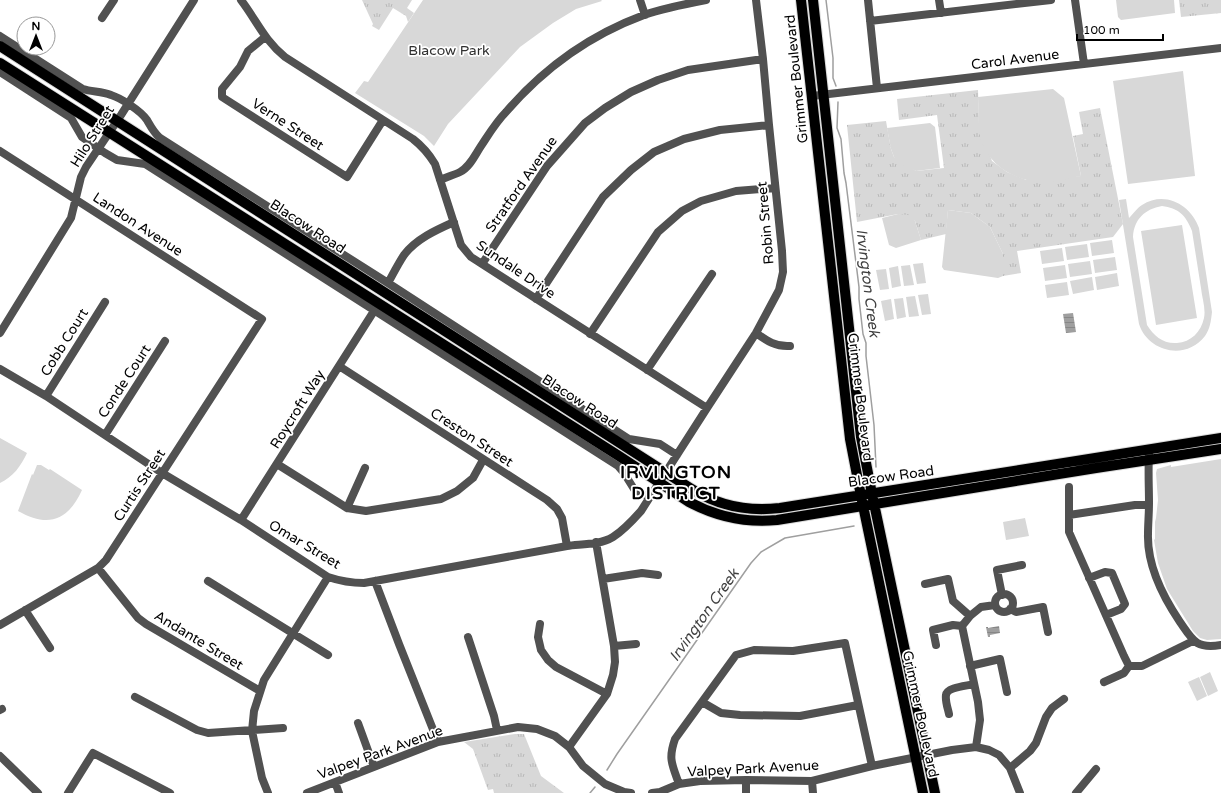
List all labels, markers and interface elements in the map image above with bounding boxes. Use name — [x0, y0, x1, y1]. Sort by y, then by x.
street label: Grimmer Boulevard — [781, 14, 812, 144]
north arrow — [16, 16, 56, 56]
scale bar — [1077, 16, 1163, 42]
text: N — [32, 20, 40, 33]
text: 100 m — [1083, 23, 1120, 37]
park label: Blacow Park — [408, 42, 490, 59]
street label: Carol Avenue — [970, 46, 1060, 73]
street label: Verne Street — [249, 95, 327, 154]
street label: Hilo Street — [67, 102, 118, 170]
street label: Stratford Avenue — [482, 133, 561, 236]
street label: Robin Street — [753, 180, 778, 265]
street label: Landon Avenue — [89, 189, 186, 260]
street label: Blacow Road — [267, 196, 349, 257]
water label: Irvington Creek — [852, 228, 884, 340]
street label: Sundale Drive — [473, 237, 559, 302]
street label: Cobb Court — [37, 305, 92, 379]
street label: Grimmer Boulevard — [844, 332, 877, 462]
street label: Conde Court — [94, 341, 155, 421]
street label: Roycroft Way — [266, 366, 329, 452]
street label: Blacow Road — [539, 371, 621, 432]
street label: Creston Street — [427, 404, 517, 471]
street label: Curtis Street — [110, 445, 169, 525]
district label: IRVINGTON DISTRICT — [620, 461, 732, 504]
street label: Blacow Road — [847, 462, 935, 491]
street label: Omar Street — [266, 516, 344, 573]
water label: Irvington Creek — [665, 564, 744, 665]
street label: Andante Street — [151, 607, 247, 674]
street label: Grimmer Boulevard — [899, 649, 942, 779]
street label: Valpey Park Avenue — [315, 722, 445, 783]
street label: Valpey Park Avenue — [687, 757, 819, 780]

